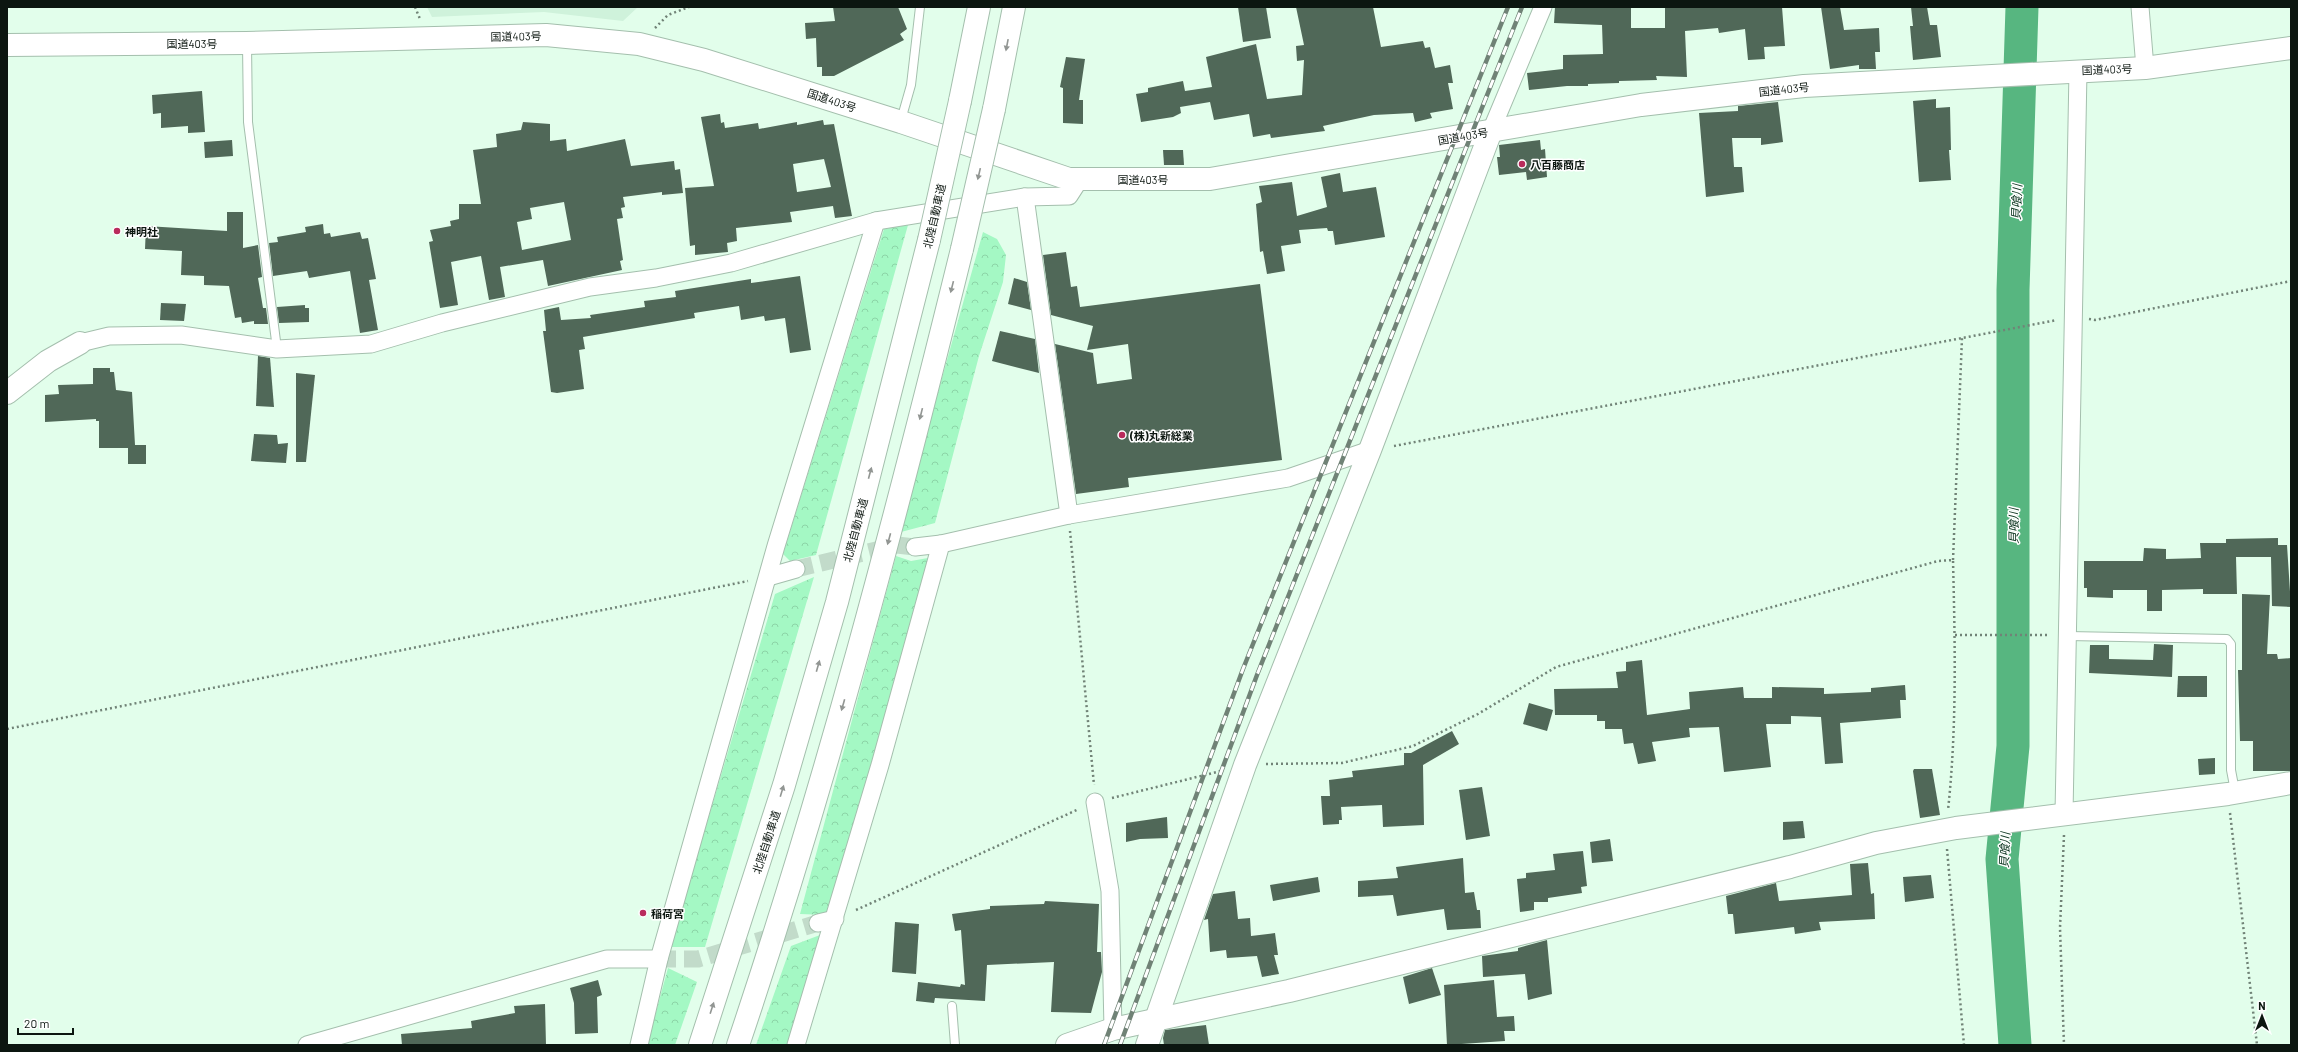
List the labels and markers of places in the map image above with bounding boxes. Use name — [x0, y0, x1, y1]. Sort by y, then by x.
place label: 八百藤商店 — [1530, 158, 1585, 171]
marker: 八百藤商店 — [1517, 159, 1527, 169]
place label: 神明社 — [125, 225, 158, 238]
marker: 神明社 — [112, 226, 122, 236]
place label: (株)丸新総業 — [1129, 429, 1193, 442]
marker: (株)丸新総業 — [1117, 430, 1127, 440]
place label: 稲荷宮 — [651, 907, 684, 920]
marker: 稲荷宮 — [638, 908, 648, 918]

